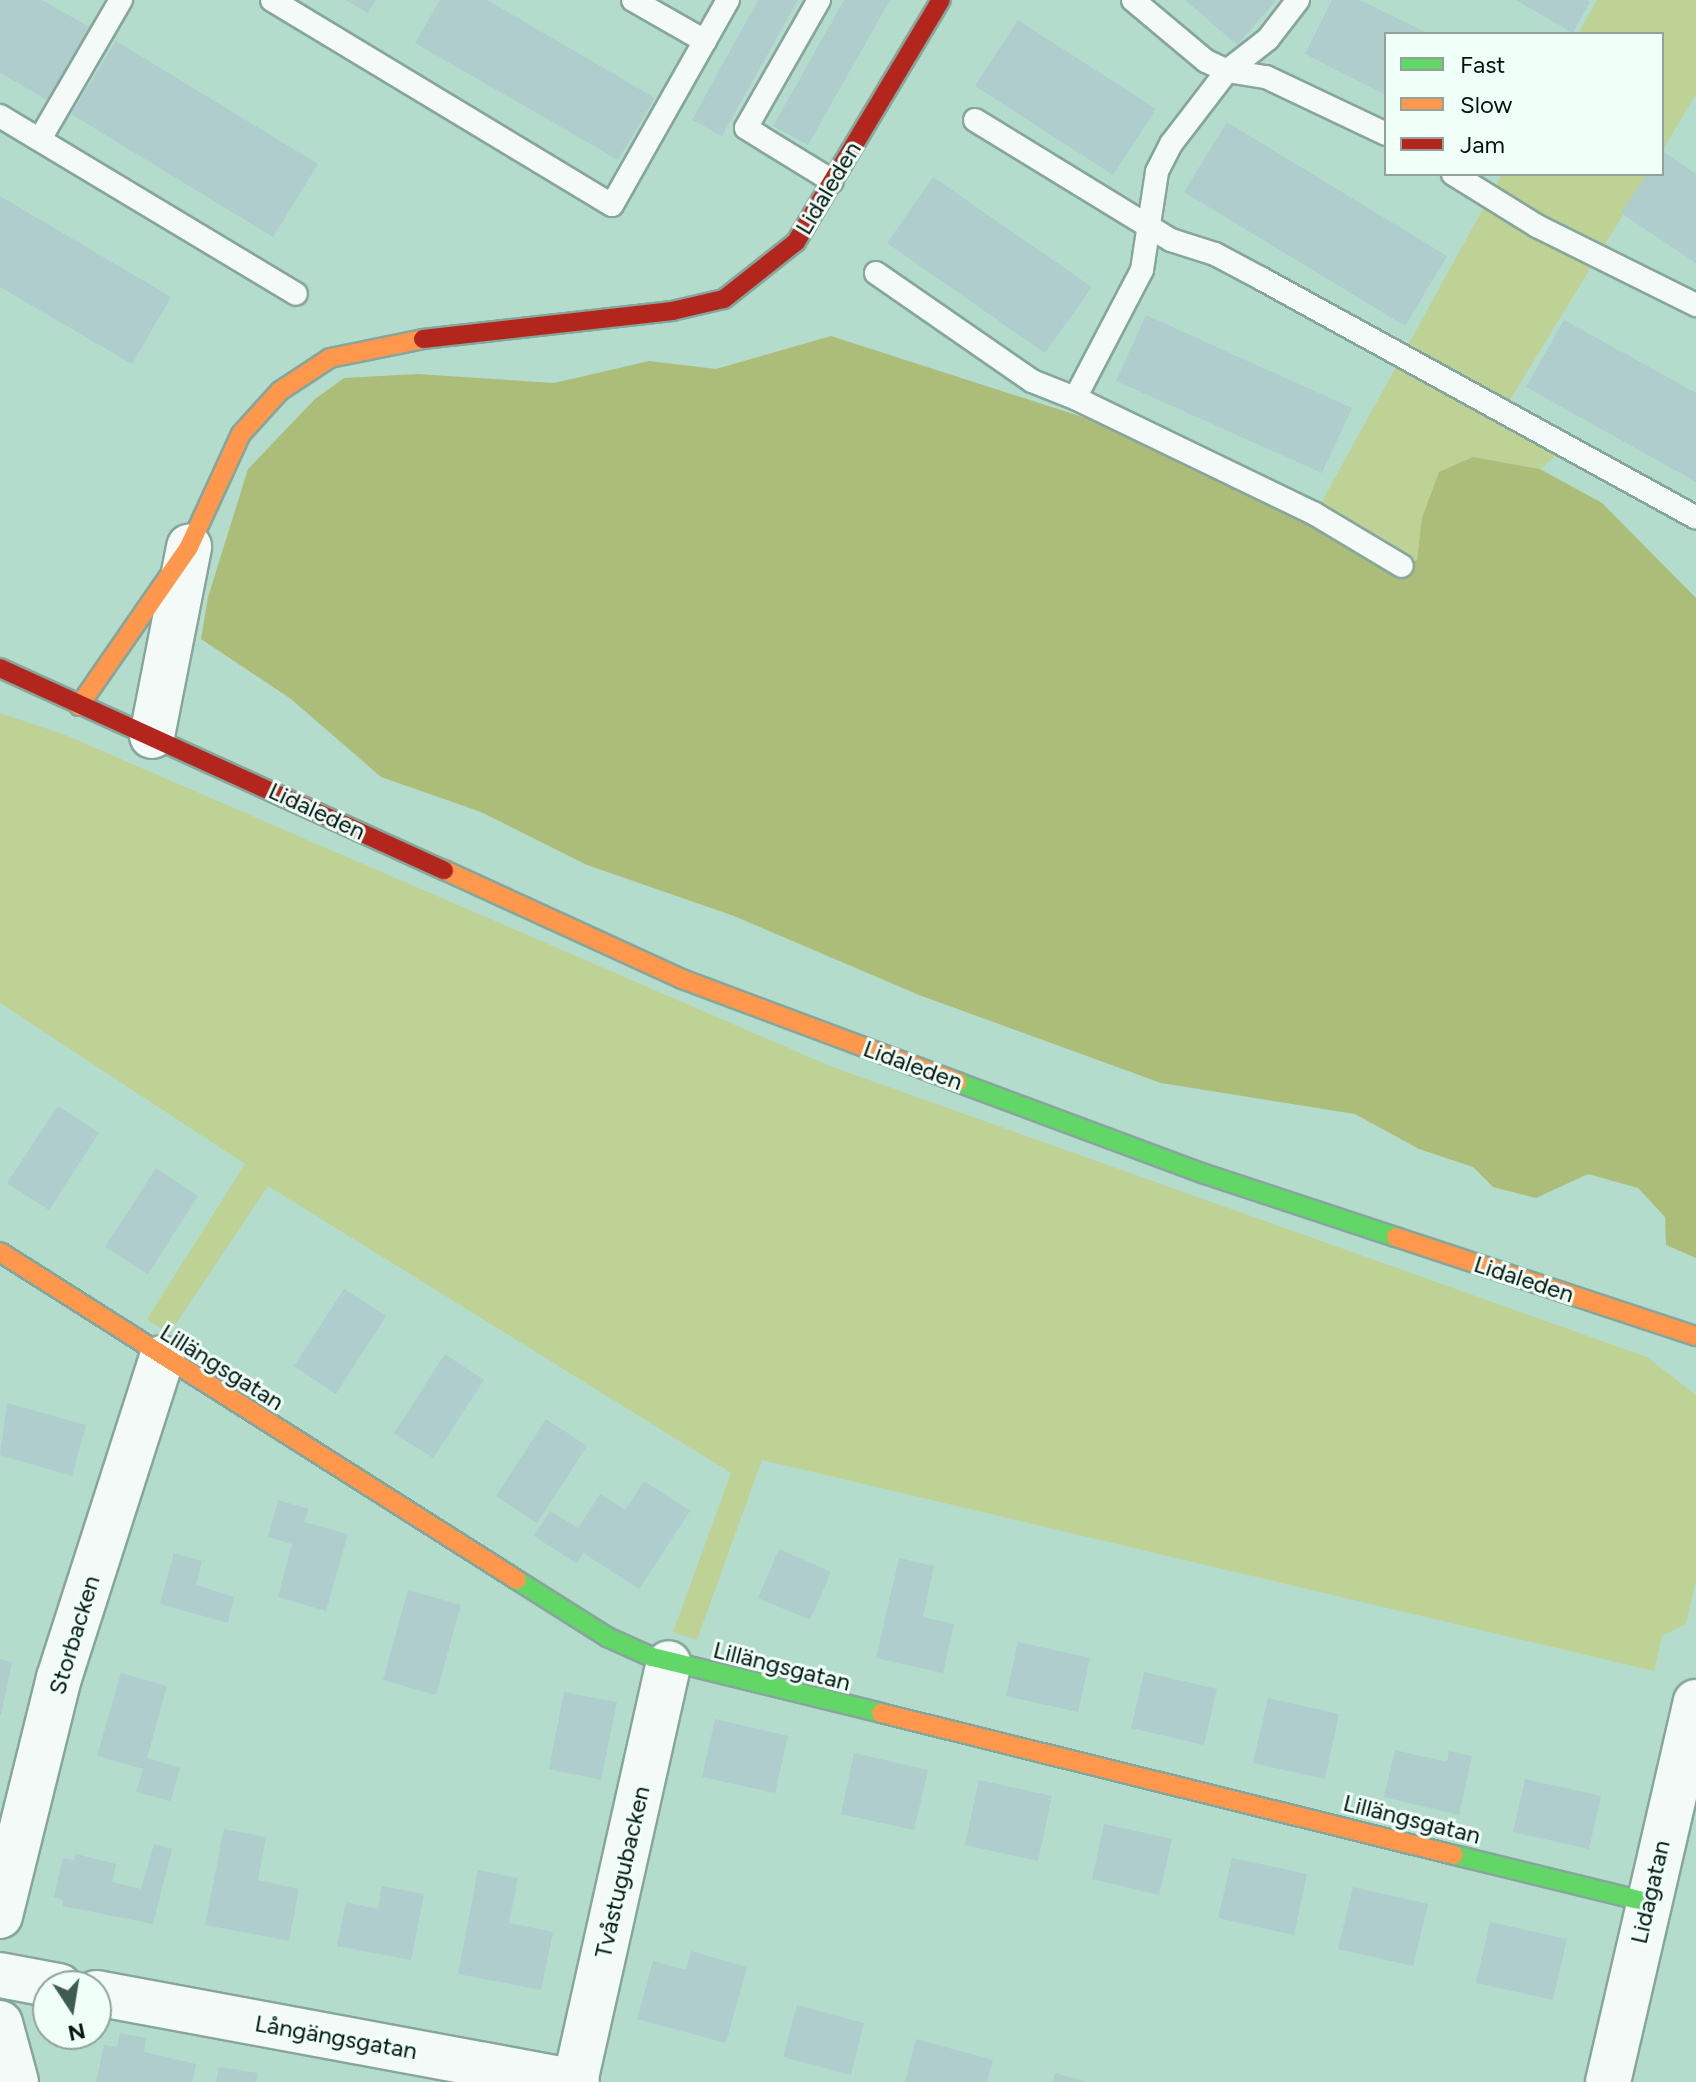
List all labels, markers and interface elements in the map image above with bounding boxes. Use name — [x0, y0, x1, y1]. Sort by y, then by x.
legend — [1384, 32, 1664, 176]
text: Fast — [1460, 50, 1505, 79]
text: Slow — [1460, 90, 1512, 119]
text: Jam — [1460, 130, 1505, 159]
street label: Lidaleden — [789, 136, 867, 240]
street label: Lidaleden — [264, 776, 370, 846]
street label: Lidaleden — [860, 1034, 966, 1096]
street label: Lidaleden — [1470, 1249, 1578, 1309]
street label: Lillängsgatan — [155, 1318, 289, 1416]
street label: Storbacken — [42, 1572, 106, 1698]
street label: Lillängsgatan — [710, 1635, 854, 1697]
street label: Tvåstugubacken — [588, 1783, 656, 1961]
street label: Lillängsgatan — [1340, 1788, 1484, 1850]
street label: Lidagatan — [1624, 1837, 1676, 1947]
north arrow — [32, 1970, 112, 2050]
street label: Långängsgatan — [253, 2009, 419, 2065]
text: N — [66, 2017, 88, 2047]

